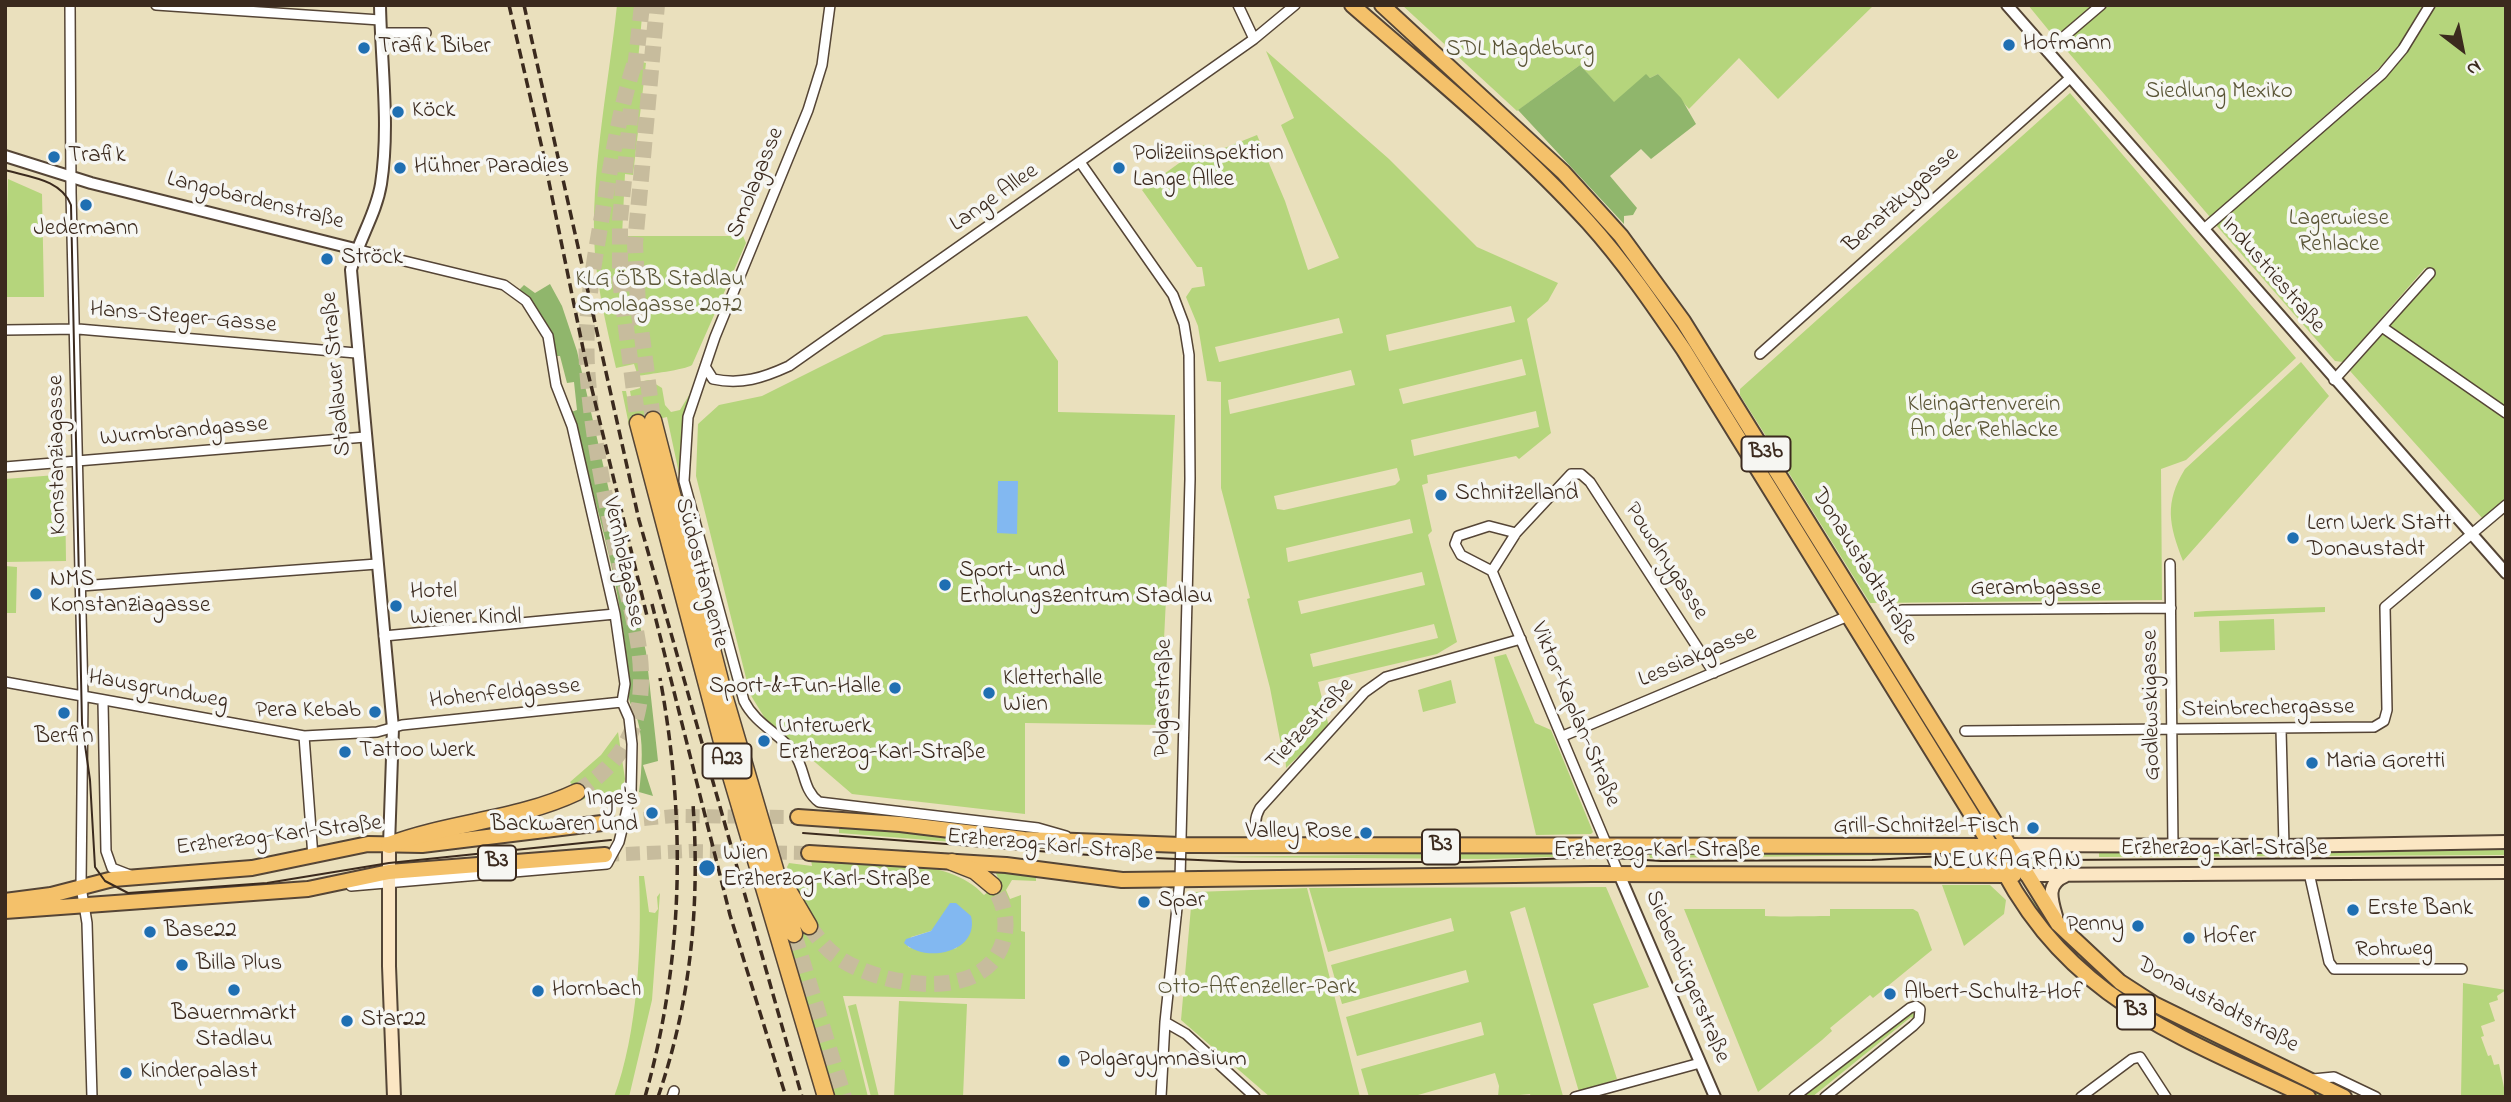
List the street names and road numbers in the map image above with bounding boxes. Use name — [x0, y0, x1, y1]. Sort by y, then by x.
street label: Smolagasse — [722, 124, 792, 242]
street label: Benatzkygasse — [1838, 142, 1966, 260]
street label: Lange Allee — [946, 159, 1044, 239]
street label: Langobardenstraße — [164, 167, 346, 237]
street label: Industriestraße — [2214, 212, 2330, 340]
street label: Stadlauer Straße — [317, 291, 359, 457]
street label: Hans-Steger-Gasse — [89, 297, 277, 341]
street label: Konstanziagasse — [44, 375, 74, 535]
street label: Wurmbrandgasse — [99, 412, 269, 454]
road number: B3b — [1742, 436, 1790, 472]
street label: Donaustadtstraße — [1804, 484, 1922, 650]
street label: Vernholzgasse — [595, 495, 649, 629]
street label: Südosttangente — [667, 495, 733, 651]
street label: Powolnygasse — [1617, 498, 1713, 626]
street label: Gerambgasse — [1971, 576, 2101, 604]
street label: Viktor-Kaplan-Straße — [1523, 619, 1625, 811]
street label: Lessiakgasse — [1635, 621, 1761, 695]
street label: Godlewskigasse — [2138, 629, 2168, 781]
street label: Polgarstraße — [1150, 639, 1180, 757]
street label: Hausgrundweg — [86, 665, 230, 717]
street label: Hohenfeldgasse — [428, 673, 582, 717]
street label: Tietzestraße — [1261, 673, 1361, 777]
street label: Steinbrechergasse — [2181, 695, 2355, 725]
road number: A23 — [702, 744, 752, 778]
street label: Erzherzog-Karl-Straße — [174, 811, 384, 863]
street label: Erzherzog-Karl-Straße — [946, 824, 1154, 870]
road number: B3 — [1422, 830, 1460, 864]
street label: Erzherzog-Karl-Straße — [2120, 836, 2328, 864]
street label: Erzherzog-Karl-Straße — [1553, 838, 1761, 866]
road number: B3 — [478, 846, 516, 880]
street label: Siebenbürgerstraße — [1637, 887, 1735, 1067]
street label: Rohrweg — [2355, 937, 2433, 965]
street label: Donaustadtstraße — [2131, 952, 2303, 1060]
road number: B3 — [2117, 995, 2155, 1030]

